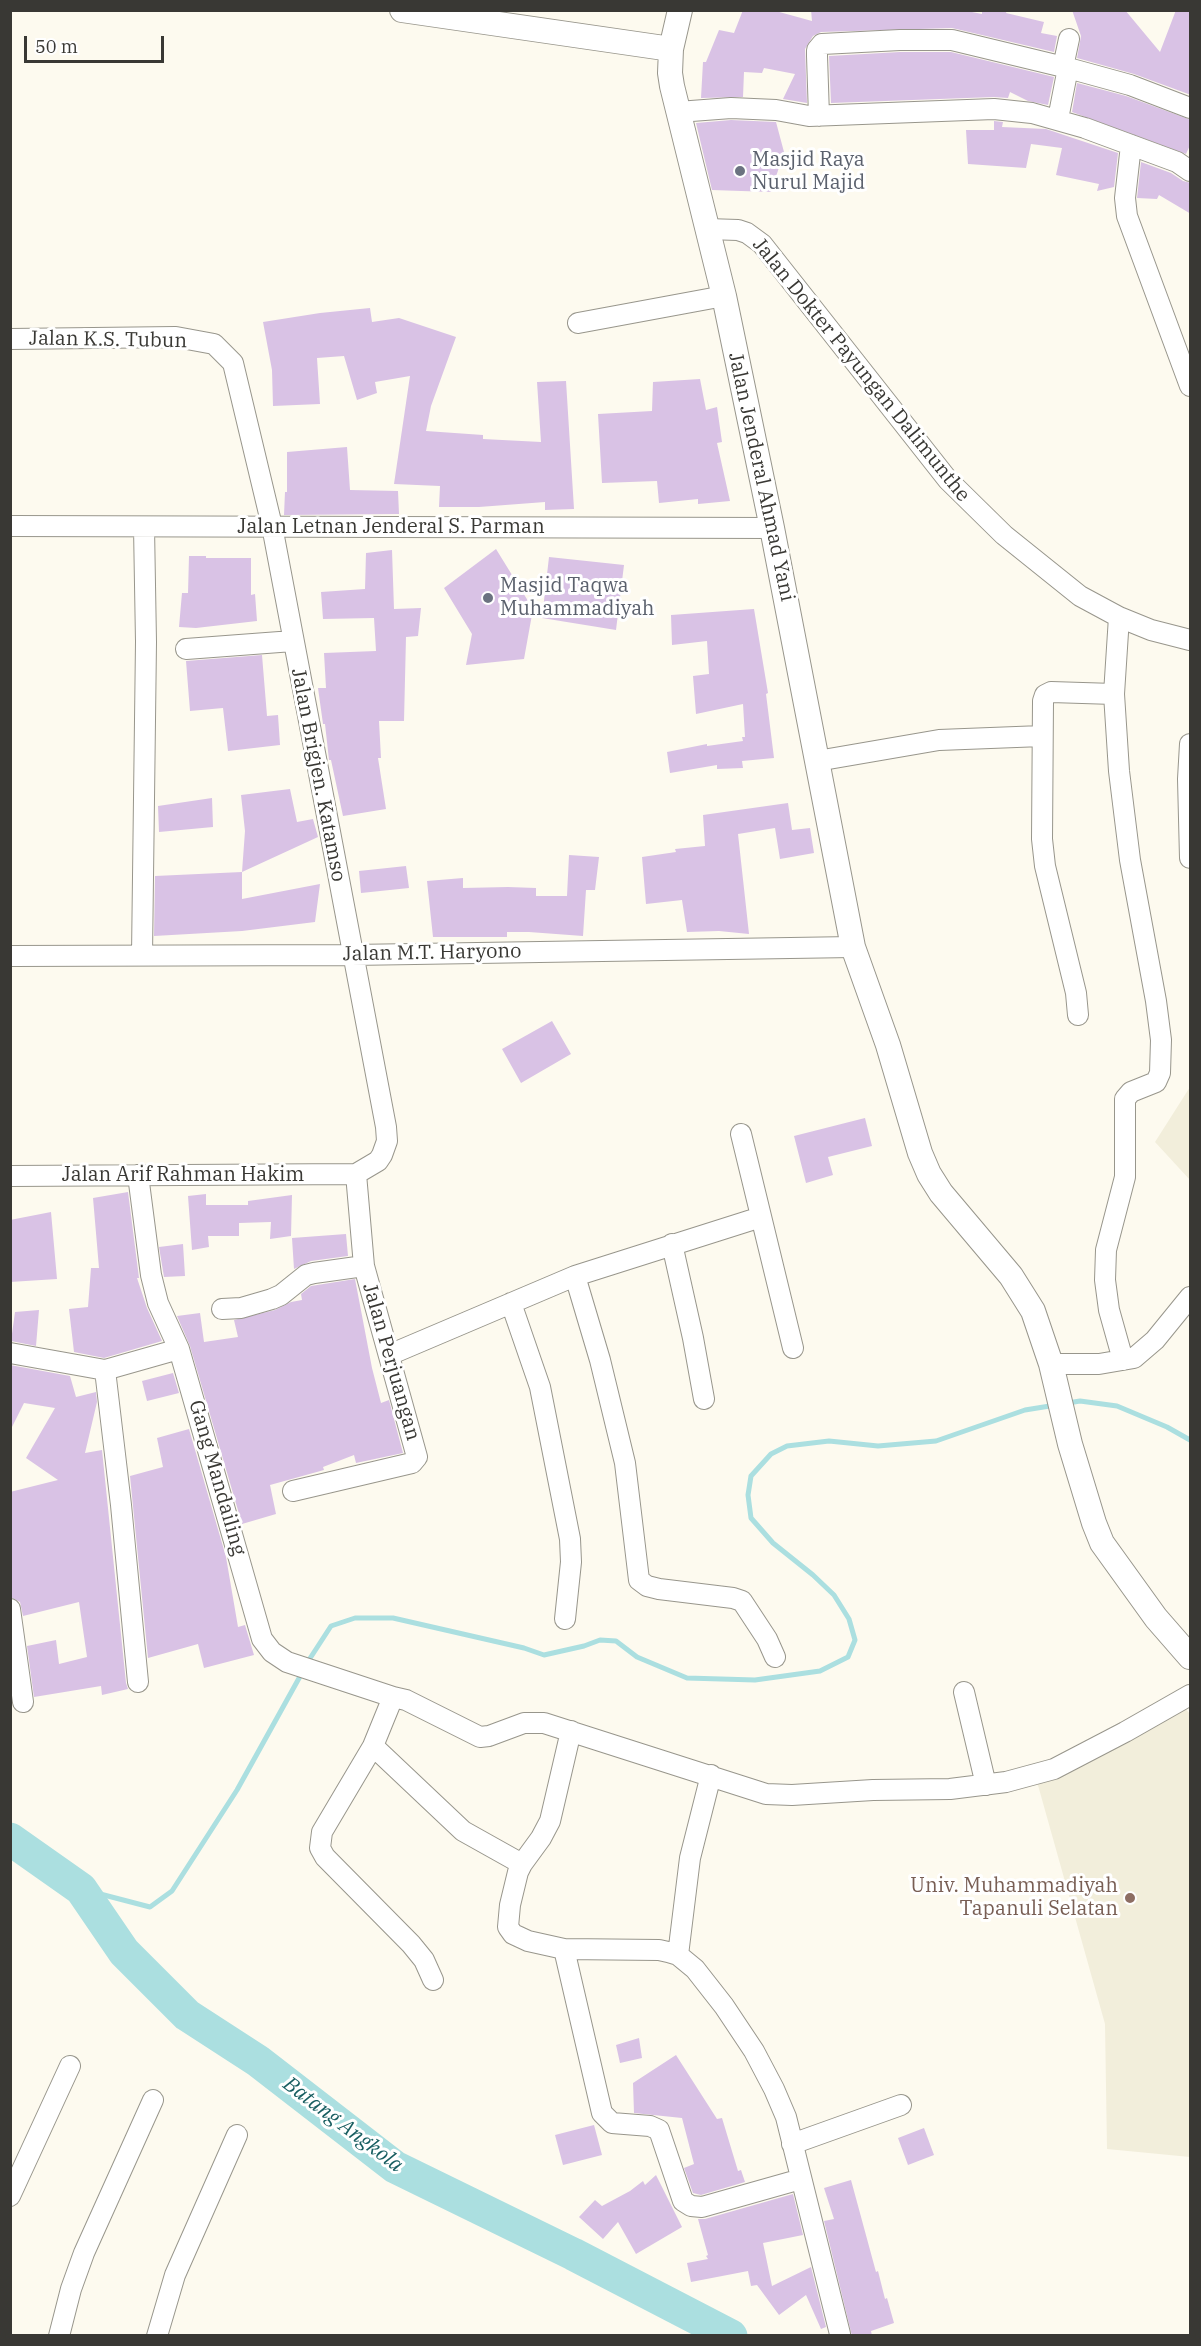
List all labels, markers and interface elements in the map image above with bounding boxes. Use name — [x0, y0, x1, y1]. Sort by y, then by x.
scale bar — [27, 24, 166, 62]
text: 50 m — [35, 35, 78, 58]
place label: Masjid Raya Nurul Majid — [752, 148, 865, 195]
marker: Masjid Raya Nurul Majid — [733, 164, 747, 178]
street label: Jalan Dokter Payungan Dalimunthe — [747, 233, 975, 507]
street label: Jalan K.S. Tubun — [29, 327, 187, 353]
street label: Jalan Jenderal Ahmad Yani — [723, 350, 799, 604]
street label: Jalan Letnan Jenderal S. Parman — [237, 515, 545, 539]
place label: Masjid Taqwa Muhammadiyah — [500, 574, 655, 621]
marker: Masjid Taqwa Muhammadiyah — [481, 591, 495, 605]
street label: Jalan Brigjen. Katamso — [286, 666, 350, 884]
street label: Jalan M.T. Haryono — [342, 939, 522, 967]
street label: Jalan Arif Rahman Hakim — [62, 1163, 304, 1187]
street label: Jalan Perjuangan — [357, 1281, 425, 1443]
street label: Gang Mandailing — [183, 1398, 251, 1558]
place label: Univ. Muhammadiyah Tapanuli Selatan — [910, 1874, 1118, 1921]
marker: Univ. Muhammadiyah Tapanuli Selatan — [1123, 1891, 1137, 1905]
water label: Batang Angkola — [278, 2072, 408, 2178]

